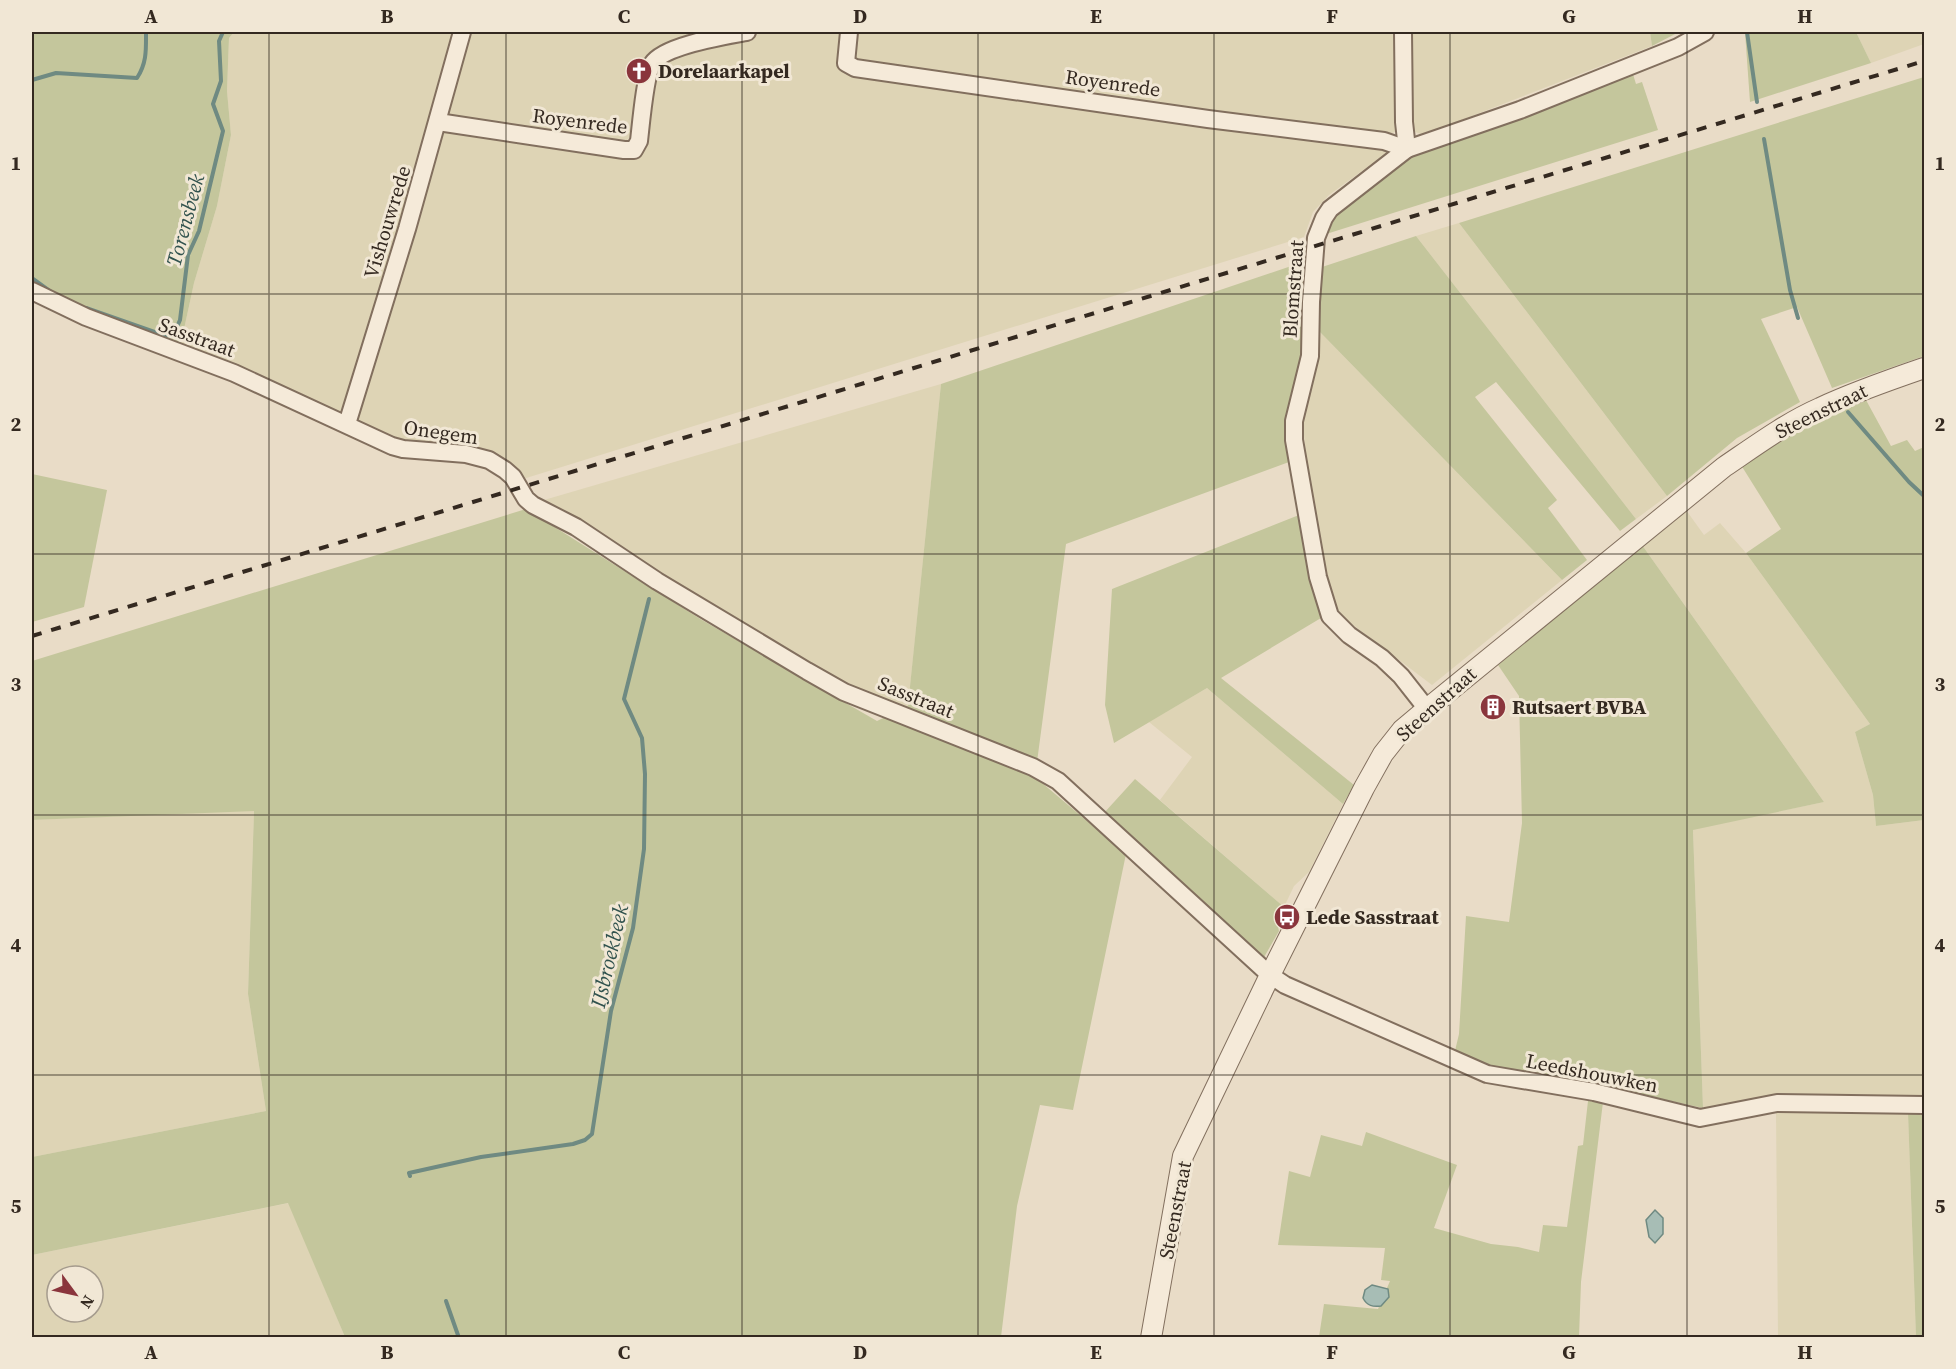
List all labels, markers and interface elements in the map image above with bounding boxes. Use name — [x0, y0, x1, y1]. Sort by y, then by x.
text: A — [144, 2, 158, 30]
text: B — [380, 2, 394, 30]
text: C — [618, 2, 630, 30]
text: D — [853, 2, 867, 30]
text: E — [1090, 2, 1102, 30]
text: F — [1326, 2, 1338, 30]
text: G — [1562, 2, 1576, 30]
text: H — [1797, 2, 1813, 30]
church icon: Dorelaarkapel — [624, 56, 654, 86]
place label: Dorelaarkapel — [658, 57, 790, 85]
street label: Royenrede — [1064, 62, 1162, 104]
street label: Royenrede — [531, 101, 629, 141]
text: 1 — [11, 149, 21, 177]
text: 1 — [1935, 149, 1945, 177]
street label: Vishouwrede — [357, 162, 417, 282]
water label: Torensbeek — [159, 171, 211, 269]
street label: Blomstraat — [1276, 239, 1310, 339]
street label: Sasstraat — [155, 310, 240, 364]
street label: Steenstraat — [1770, 376, 1872, 445]
text: 2 — [11, 410, 22, 438]
text: 2 — [1935, 410, 1946, 438]
street label: Onegem — [402, 413, 480, 451]
street label: Steenstraat — [1390, 660, 1483, 748]
street label: Sasstraat — [874, 669, 959, 725]
text: 3 — [11, 670, 22, 698]
text: 3 — [1935, 670, 1946, 698]
building icon: Rutsaert BVBA — [1478, 692, 1508, 722]
place label: Rutsaert BVBA — [1512, 693, 1647, 721]
water label: IJsbroekbeek — [583, 901, 635, 1012]
bus stop icon: Lede Sasstraat — [1272, 902, 1302, 932]
place label: Lede Sasstraat — [1306, 903, 1439, 931]
text: 4 — [11, 931, 22, 959]
text: 4 — [1935, 931, 1946, 959]
street label: Leedshouwken — [1524, 1046, 1660, 1100]
street label: Steenstraat — [1152, 1158, 1198, 1261]
text: 5 — [11, 1192, 22, 1220]
text: 5 — [1935, 1192, 1946, 1220]
north arrow — [45, 1264, 105, 1324]
text: N — [75, 1291, 100, 1313]
text: A — [144, 1338, 158, 1366]
text: B — [380, 1338, 394, 1366]
text: C — [618, 1338, 630, 1366]
text: D — [853, 1338, 867, 1366]
text: E — [1090, 1338, 1102, 1366]
text: F — [1326, 1338, 1338, 1366]
text: G — [1562, 1338, 1576, 1366]
text: H — [1797, 1338, 1813, 1366]

